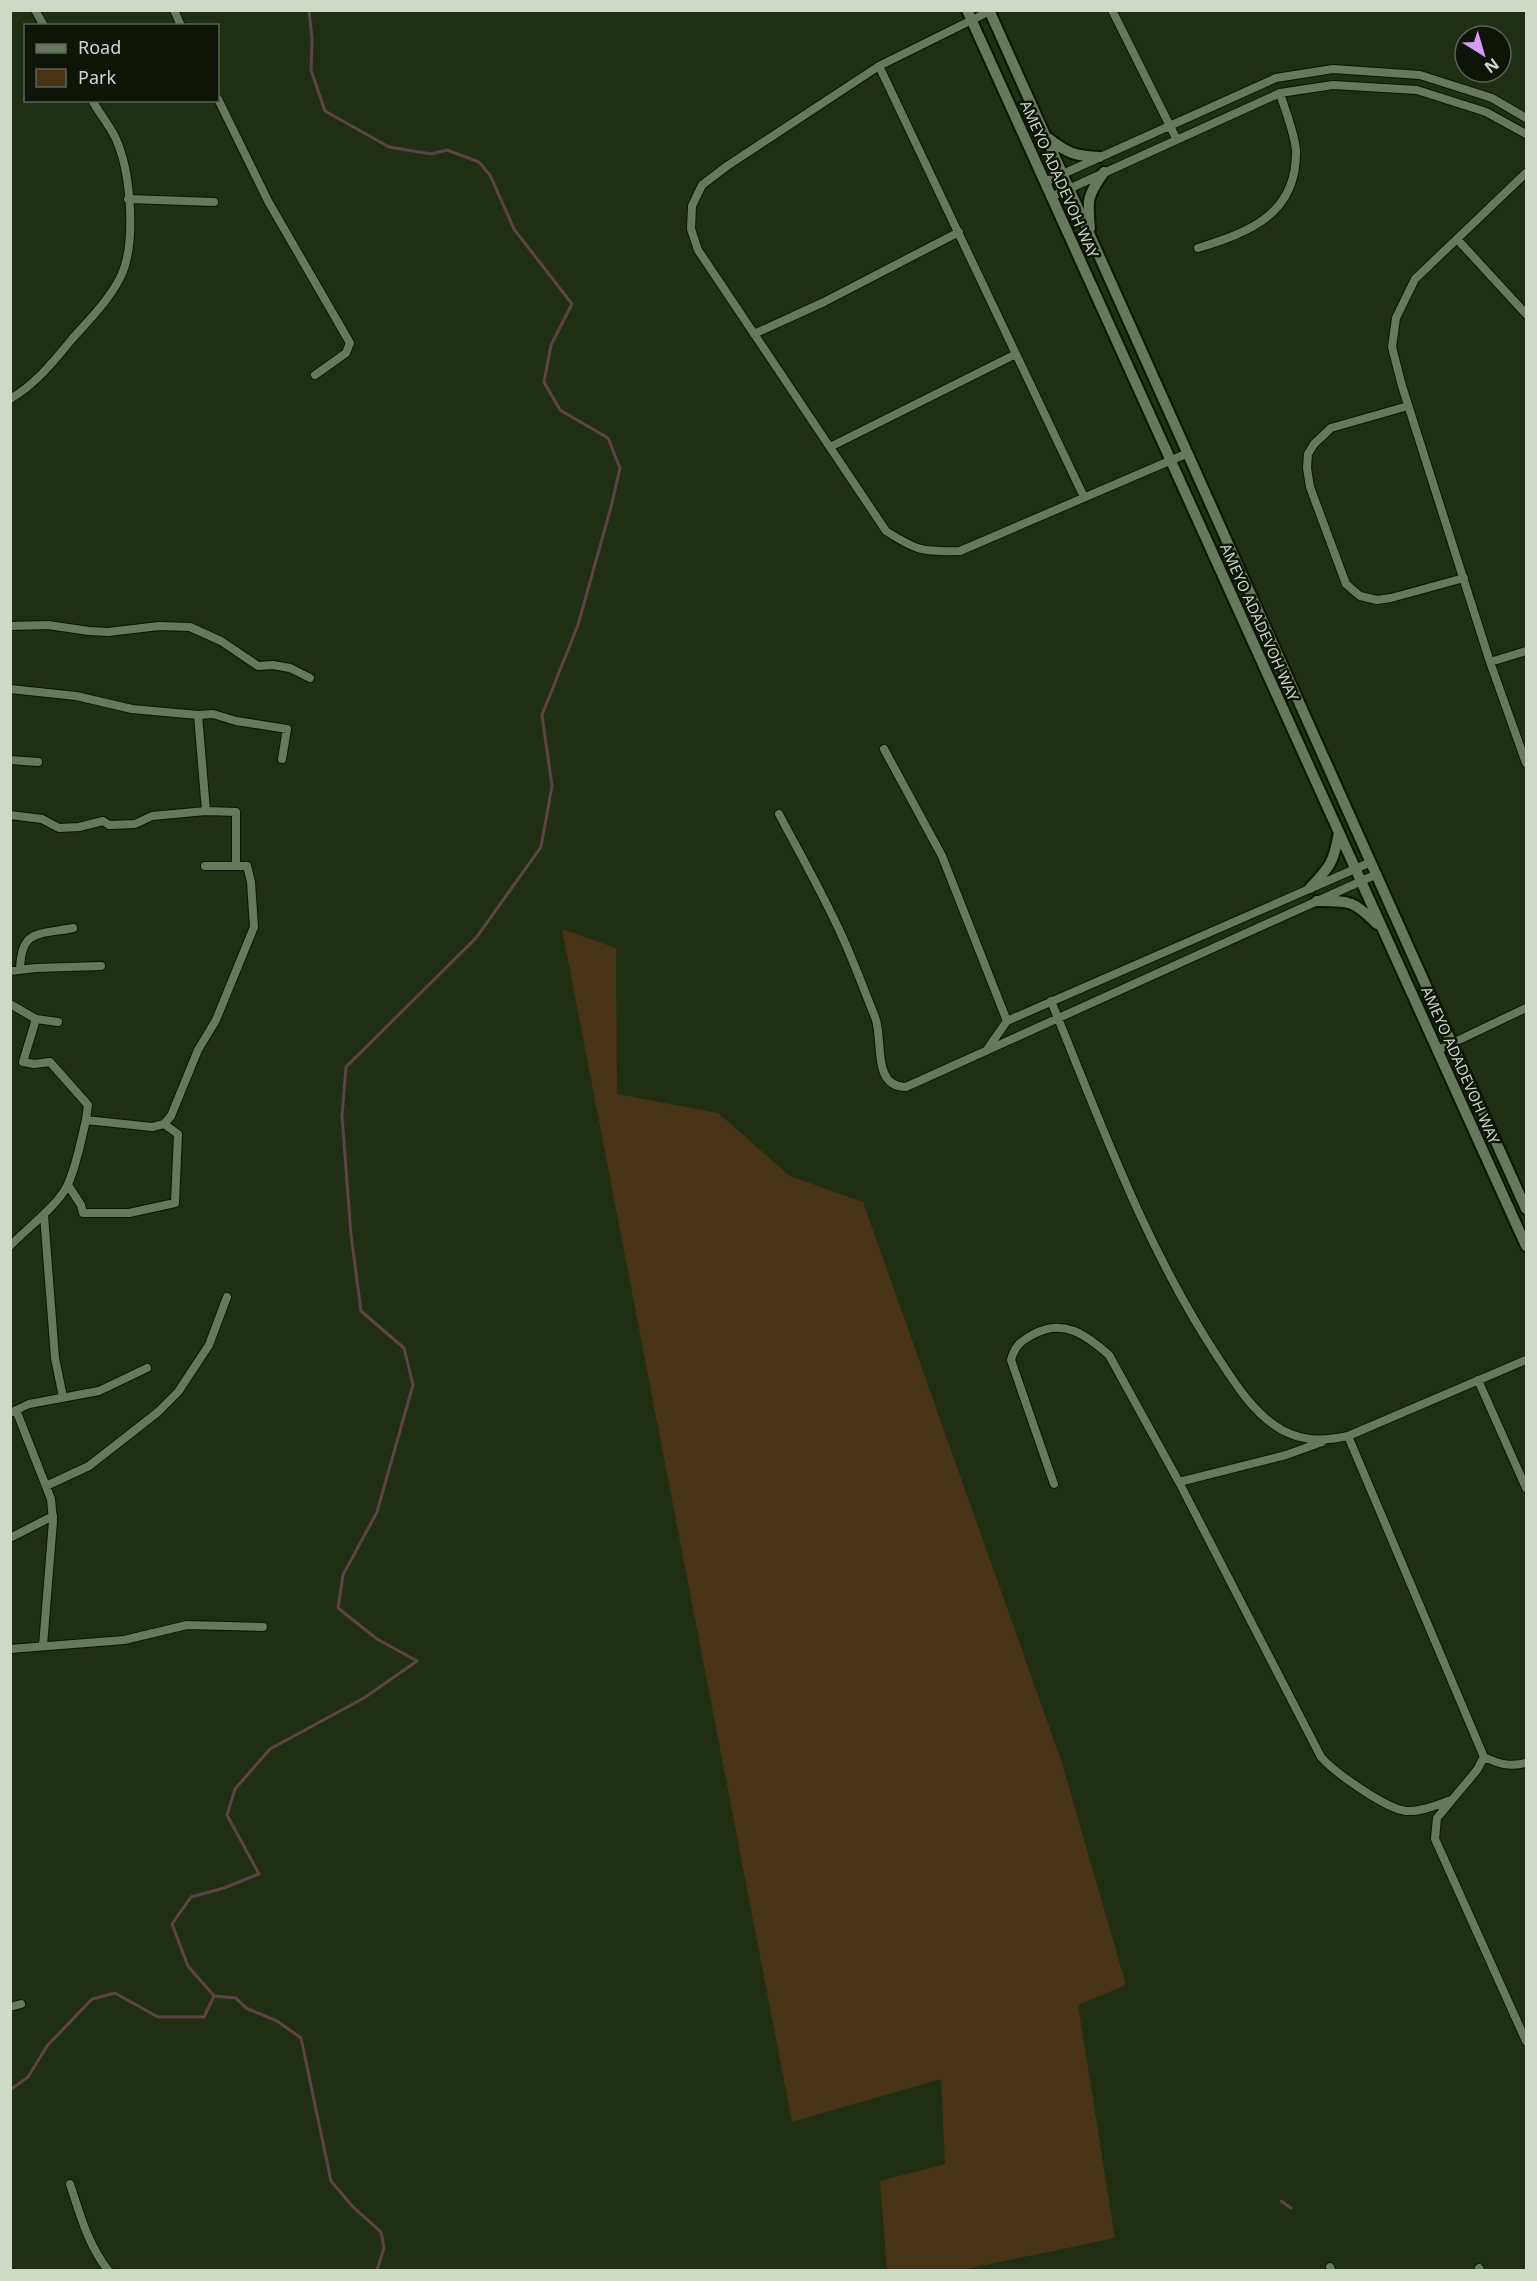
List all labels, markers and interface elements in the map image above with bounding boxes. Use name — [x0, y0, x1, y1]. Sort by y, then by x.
legend — [24, 24, 219, 102]
north arrow — [1453, 24, 1513, 84]
text: Road — [78, 35, 121, 59]
text: N — [1480, 53, 1504, 79]
text: Park — [78, 65, 116, 89]
street label: AMEYO ADADEVOH WAY — [1016, 97, 1104, 261]
street label: AMEYO ADADEVOH WAY — [1216, 540, 1304, 704]
street label: AMEYO ADADEVOH WAY — [1417, 983, 1505, 1147]

